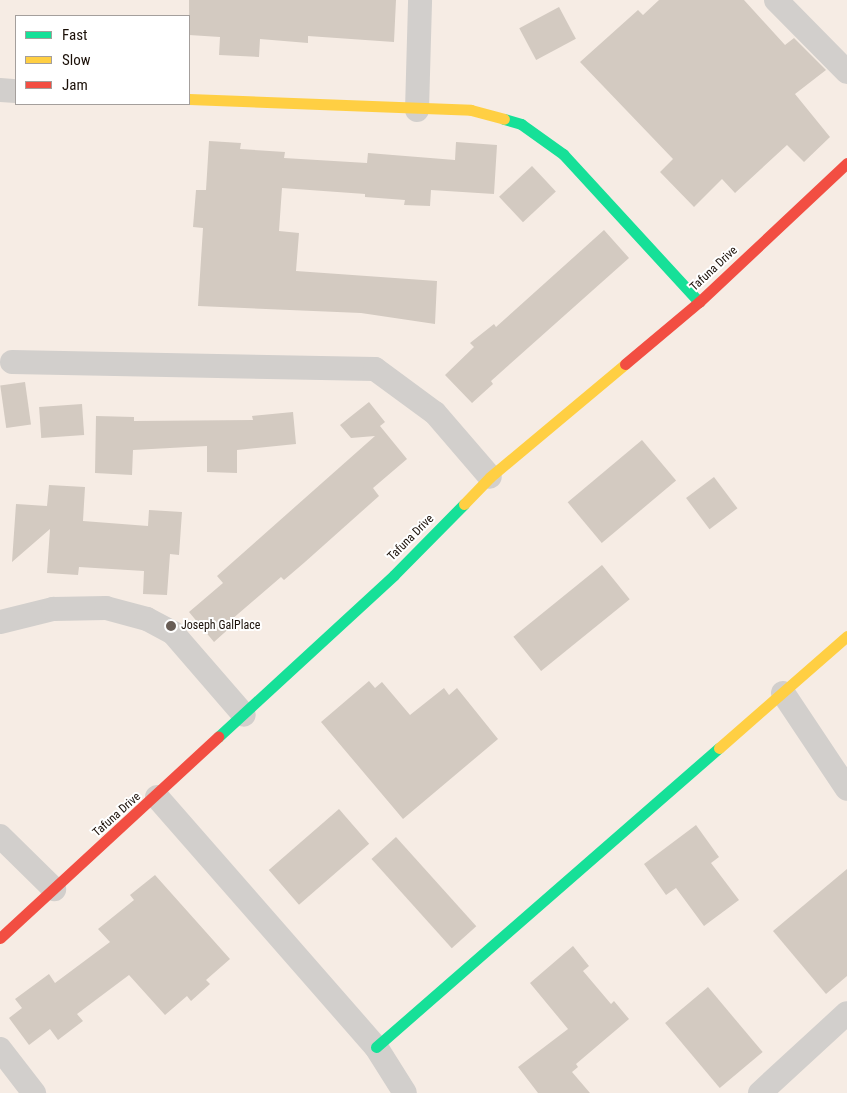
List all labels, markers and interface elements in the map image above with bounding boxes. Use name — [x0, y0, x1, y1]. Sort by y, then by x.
legend — [15, 15, 190, 105]
text: Fast — [62, 26, 87, 44]
text: Slow — [62, 51, 91, 69]
text: Jam — [62, 76, 88, 94]
street label: Tafuna Drive — [687, 244, 741, 294]
street label: Tafuna Drive — [385, 512, 437, 564]
place label: Joseph GalPlace — [181, 619, 260, 633]
marker: Joseph GalPlace — [165, 620, 177, 632]
street label: Tafuna Drive — [90, 790, 144, 840]

